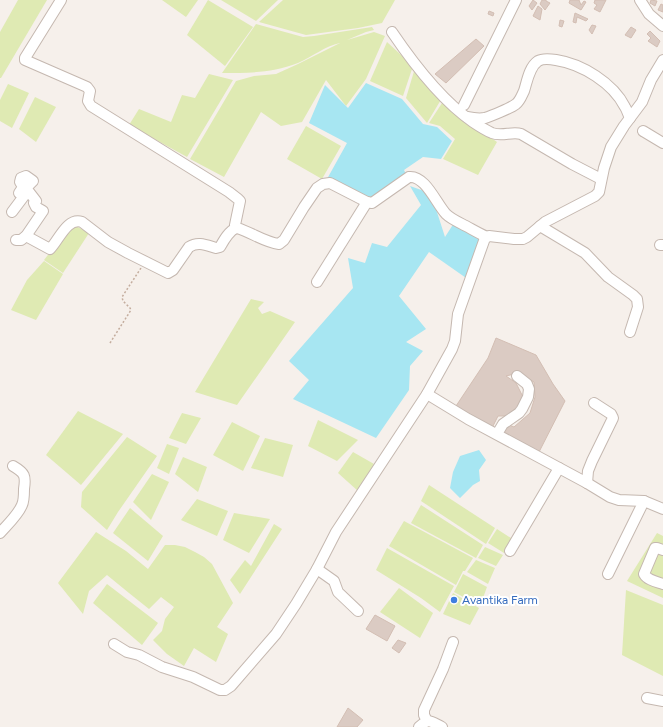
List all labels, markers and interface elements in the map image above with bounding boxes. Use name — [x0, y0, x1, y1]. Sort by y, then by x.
place label: Avantika Farm — [462, 593, 538, 607]
marker: Avantika Farm — [449, 595, 459, 605]

